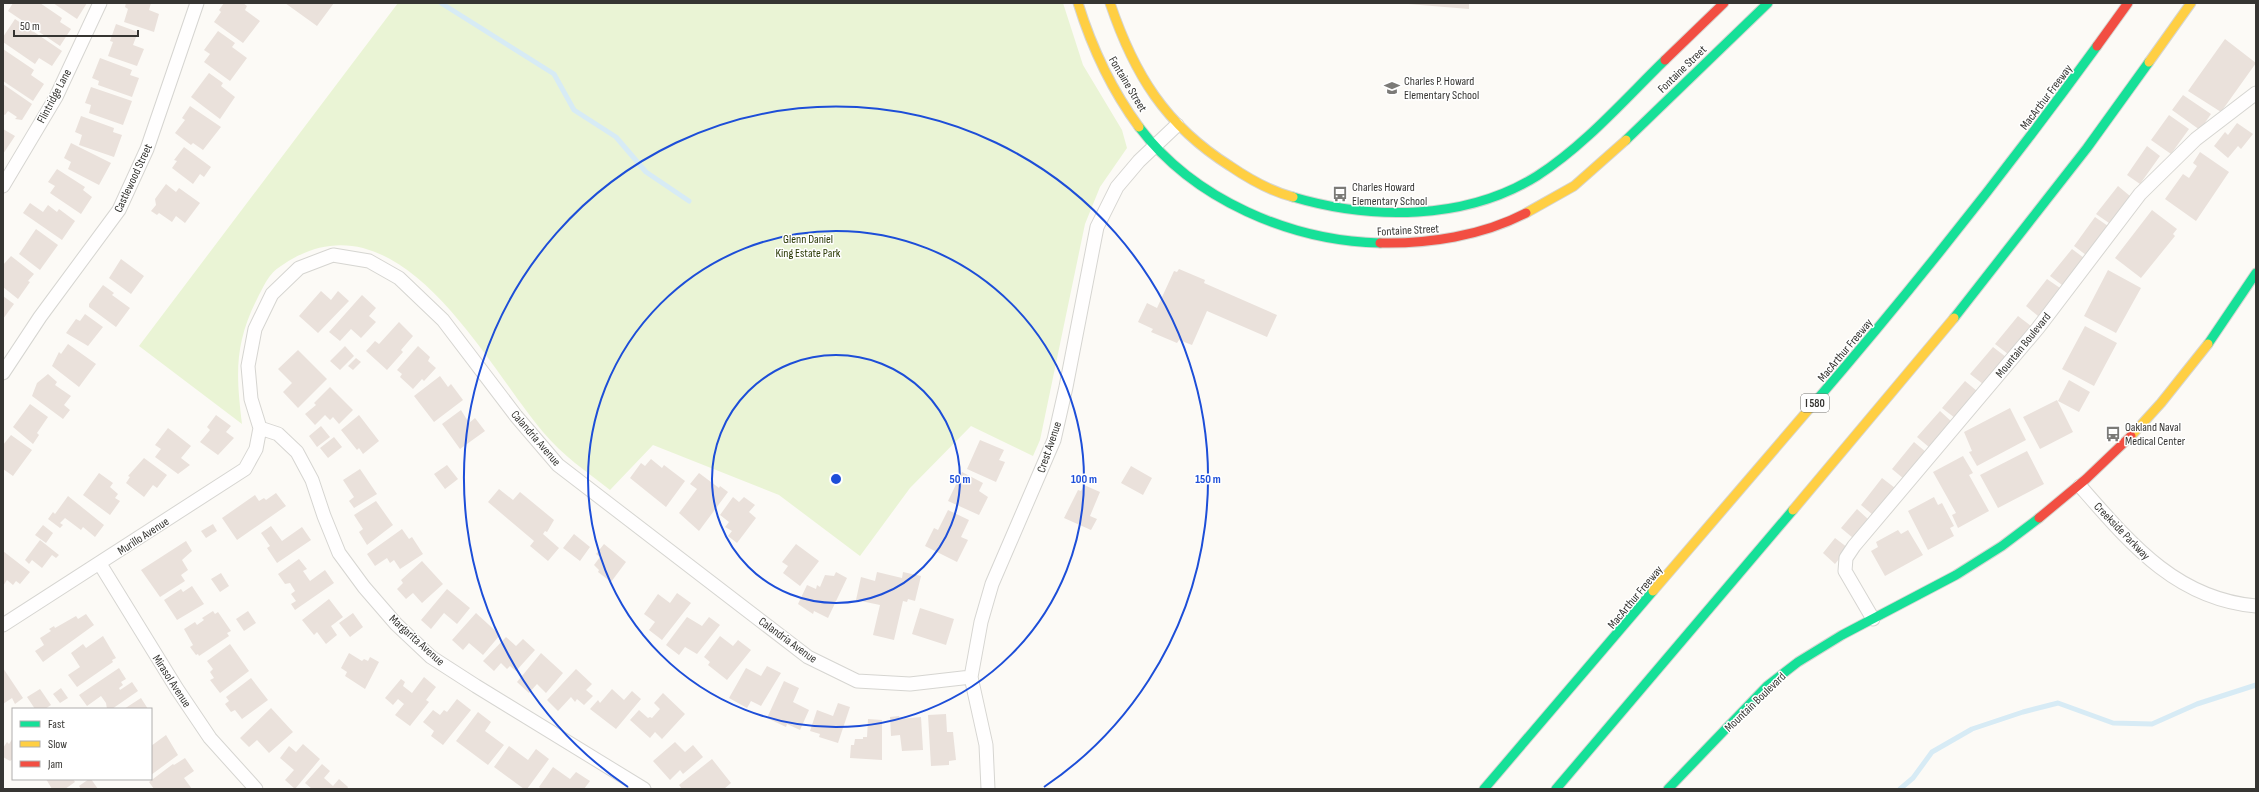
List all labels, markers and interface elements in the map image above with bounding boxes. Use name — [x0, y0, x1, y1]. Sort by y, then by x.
scale bar — [14, 12, 138, 38]
text: 50 m — [20, 19, 40, 34]
street label: Fontaine Street — [1655, 42, 1710, 96]
street label: Fontaine Street — [1105, 54, 1150, 115]
street label: MacArthur Freeway — [2017, 61, 2076, 133]
street label: Flintridge Lane — [34, 66, 75, 126]
place label: Charles P. Howard Elementary School — [1404, 74, 1479, 103]
school or university icon: Charles P. Howard Elementary School — [1383, 79, 1401, 97]
street label: Castlewood Street — [111, 141, 156, 215]
place label: Charles Howard Elementary School — [1352, 180, 1427, 209]
bus stop icon: Charles Howard Elementary School — [1331, 185, 1349, 203]
street label: Fontaine Street — [1377, 221, 1440, 240]
park label: Glenn Daniel King Estate Park — [776, 232, 841, 261]
street label: Mountain Boulevard — [1993, 310, 2054, 381]
street label: MacArthur Freeway — [1815, 315, 1876, 385]
road number: I 580 — [1801, 394, 1829, 412]
street label: Calandria Avenue — [507, 407, 564, 469]
street label: Crest Avenue — [1034, 419, 1065, 475]
place label: Oakland Naval Medical Center — [2125, 420, 2186, 449]
bus stop icon: Oakland Naval Medical Center — [2104, 425, 2122, 443]
centre of rings — [829, 472, 843, 486]
text: 50 m — [950, 472, 970, 487]
text: 100 m — [1071, 472, 1097, 487]
text: 150 m — [1195, 472, 1221, 487]
street label: Creekside Parkway — [2090, 499, 2153, 564]
street label: Murillo Avenue — [115, 514, 172, 559]
street label: MacArthur Freeway — [1605, 562, 1666, 632]
street label: Margarita Avenue — [386, 612, 448, 669]
street label: Calandria Avenue — [755, 614, 820, 667]
street label: Mirasol Avenue — [149, 652, 194, 711]
street label: Mountain Boulevard — [1722, 669, 1789, 735]
legend — [12, 708, 152, 780]
text: Fast — [48, 717, 65, 732]
text: Slow — [48, 737, 67, 752]
text: Jam — [47, 757, 63, 772]

